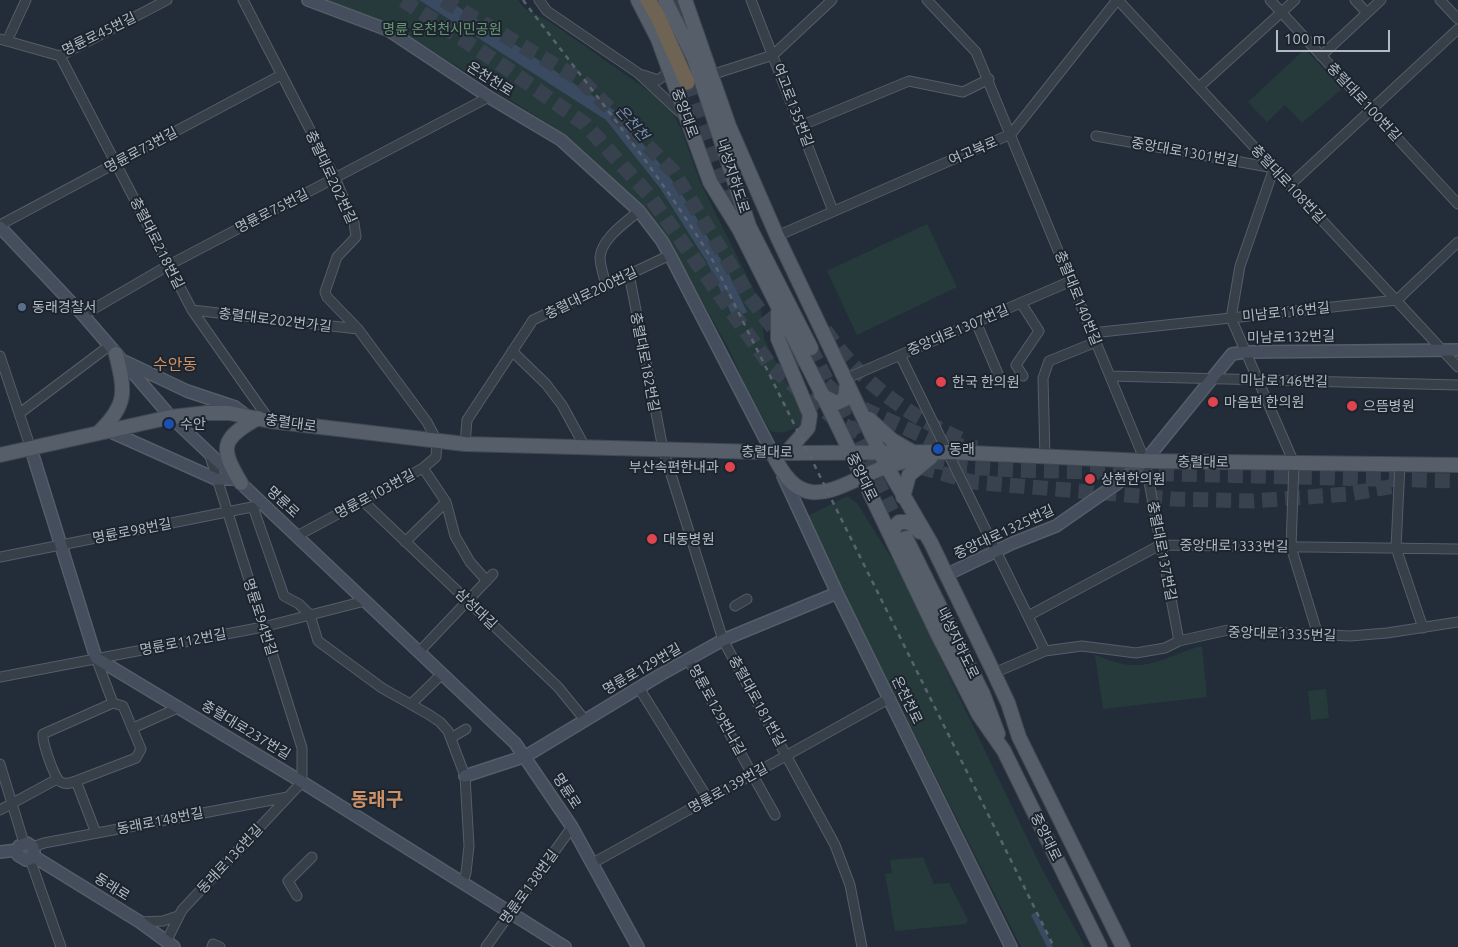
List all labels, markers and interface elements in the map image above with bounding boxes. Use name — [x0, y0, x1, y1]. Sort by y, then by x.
street label: 명륜로45번길 — [59, 9, 139, 59]
scale bar — [1278, 20, 1392, 52]
park label: 명륜 온천천시민공원 — [382, 21, 502, 37]
text: 100 m — [1284, 30, 1326, 47]
street label: 온천천로 — [464, 58, 516, 100]
street label: 충렬대로100번길 — [1323, 59, 1405, 145]
street label: 여고로135번길 — [769, 61, 817, 149]
street label: 중앙대로 — [668, 86, 702, 140]
water label: 온천천 — [612, 101, 652, 145]
street label: 명륜로73번길 — [102, 124, 180, 176]
street label: 충렬대로202번길 — [302, 128, 360, 226]
street label: 여고북로 — [946, 133, 1000, 169]
street label: 중앙대로1301번길 — [1130, 134, 1240, 170]
street label: 내성지하도로 — [713, 137, 753, 215]
street label: 충렬대로108번길 — [1247, 141, 1329, 227]
street label: 명륜로75번길 — [232, 185, 312, 237]
street label: 충렬대로218번길 — [127, 194, 187, 292]
street label: 충렬대로140번길 — [1051, 248, 1105, 348]
street label: 충렬대로200번길 — [542, 263, 640, 323]
place label: 동래경찰서 — [32, 299, 96, 315]
street label: 미남로116번길 — [1241, 299, 1331, 325]
marker: 동래경찰서 — [16, 301, 28, 313]
street label: 중앙대로1307번길 — [905, 301, 1011, 359]
street label: 충렬대로202번가길 — [217, 305, 333, 335]
street label: 충렬대로182번길 — [627, 311, 663, 413]
street label: 미남로132번길 — [1247, 328, 1335, 346]
district label: 수안동 — [153, 355, 197, 375]
street label: 미남로146번길 — [1240, 372, 1328, 390]
place label: 한국 한의원 — [952, 374, 1020, 390]
marker: 한국 한의원 — [934, 375, 948, 389]
place label: 마음편 한의원 — [1224, 394, 1304, 410]
marker: 마음편 한의원 — [1206, 395, 1220, 409]
place label: 으뜸병원 — [1363, 398, 1415, 414]
marker: 으뜸병원 — [1345, 399, 1359, 413]
street label: 충렬대로 — [264, 411, 318, 435]
place label: 수안 — [180, 416, 206, 432]
marker: 수안 — [162, 417, 176, 431]
place label: 동래 — [949, 441, 975, 457]
marker: 동래 — [931, 442, 945, 456]
street label: 충렬대로 — [741, 443, 793, 461]
street label: 중앙대로 — [843, 450, 881, 504]
street label: 충렬대로 — [1177, 453, 1229, 471]
place label: 부산속편한내과 — [629, 459, 719, 475]
marker: 부산속편한내과 — [723, 460, 737, 474]
street label: 명륜로103번길 — [332, 466, 418, 522]
place label: 상현한의원 — [1101, 471, 1165, 487]
marker: 상현한의원 — [1083, 472, 1097, 486]
street label: 명륜로 — [263, 483, 303, 521]
street label: 충렬대로137번길 — [1144, 500, 1180, 602]
street label: 중앙대로1325번길 — [951, 501, 1057, 563]
street label: 명륜로98번길 — [91, 515, 173, 547]
place label: 대동병원 — [663, 531, 715, 547]
marker: 대동병원 — [645, 532, 659, 546]
street label: 중앙대로1333번길 — [1179, 537, 1289, 555]
street label: 명륜로94번길 — [240, 576, 280, 658]
street label: 삼성대길 — [452, 585, 500, 633]
street label: 내성지하도로 — [934, 605, 982, 681]
street label: 중앙대로1335번길 — [1227, 624, 1337, 644]
street label: 명륜로112번길 — [138, 625, 228, 659]
street label: 명륜로129번길 — [600, 640, 684, 698]
street label: 충렬대로181번길 — [725, 653, 789, 749]
street label: 명륜로129번나길 — [685, 662, 749, 758]
street label: 온천천로 — [888, 673, 926, 727]
street label: 충렬대로237번길 — [198, 697, 294, 763]
street label: 명륜로139번길 — [685, 759, 771, 817]
street label: 명륜로 — [549, 770, 585, 812]
district label: 동래구 — [351, 789, 403, 811]
street label: 동래로148번길 — [115, 804, 205, 838]
street label: 중앙대로 — [1027, 810, 1065, 864]
street label: 동래로136번길 — [194, 821, 266, 897]
street label: 명륜로138번길 — [496, 846, 562, 928]
street label: 동래로 — [91, 870, 133, 904]

